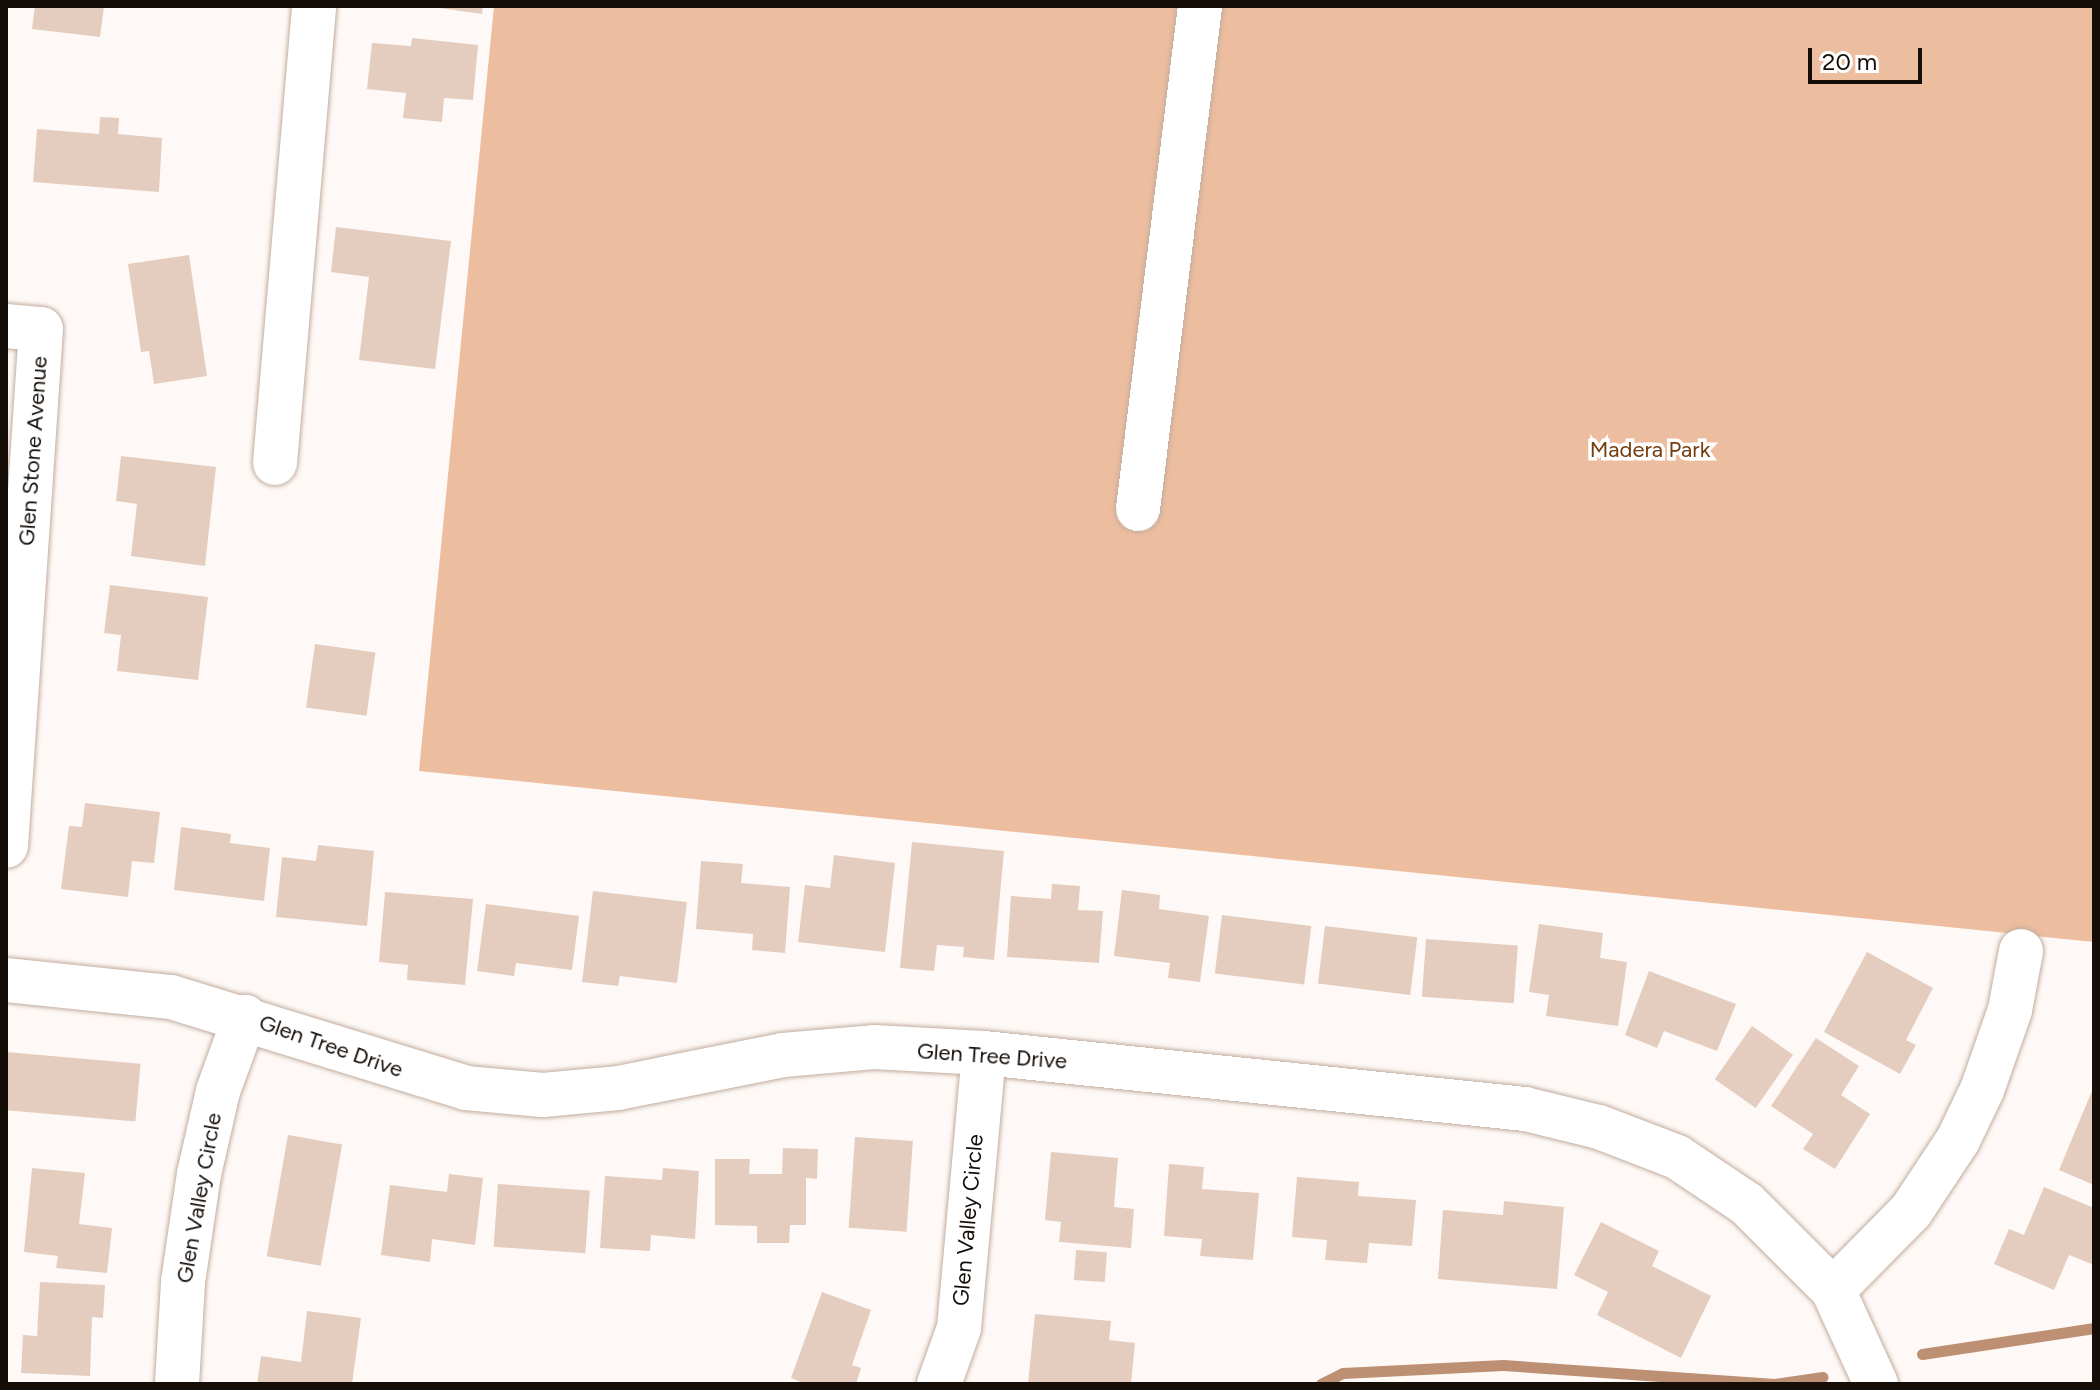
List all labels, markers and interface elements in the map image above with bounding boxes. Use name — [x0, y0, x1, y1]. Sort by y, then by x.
scale bar — [1812, 32, 1926, 82]
text: 20 m — [1822, 47, 1877, 76]
street label: Glen Stone Avenue — [13, 355, 53, 547]
park label: Madera Park — [1590, 437, 1710, 463]
street label: Glen Tree Drive — [256, 1009, 406, 1083]
street label: Glen Tree Drive — [916, 1038, 1068, 1074]
street label: Glen Valley Circle — [171, 1111, 227, 1285]
street label: Glen Valley Circle — [947, 1133, 989, 1307]

